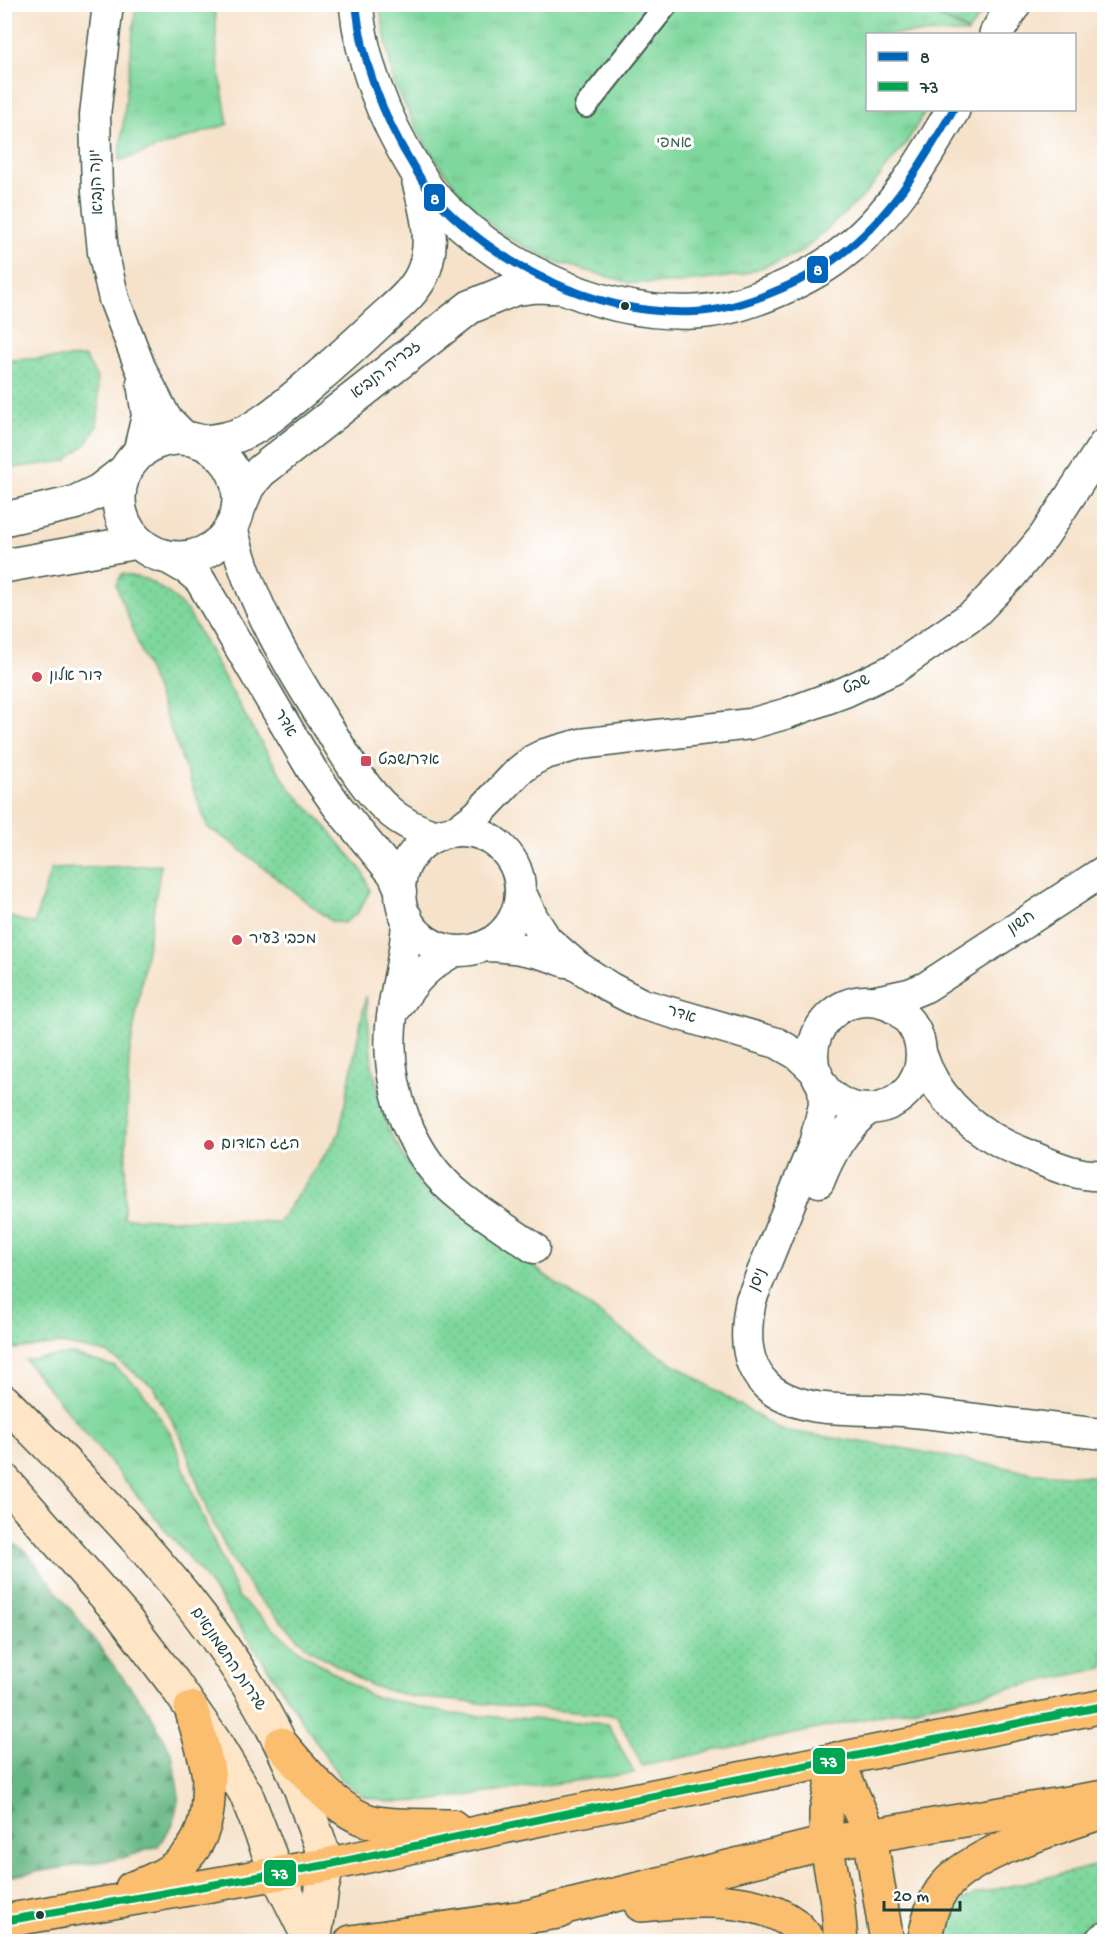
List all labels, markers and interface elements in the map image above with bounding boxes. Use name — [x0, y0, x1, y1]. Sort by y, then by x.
legend — [866, 33, 1076, 111]
text: 8 — [920, 49, 930, 70]
text: 73 — [919, 79, 939, 100]
park label: אמפי — [656, 135, 692, 154]
street label: יונה הנביא — [87, 149, 109, 215]
line badge: 8 — [423, 183, 446, 212]
text: 8 — [431, 192, 440, 211]
line badge: 8 — [806, 255, 829, 284]
text: 8 — [814, 263, 823, 282]
unlabelled marker — [619, 300, 631, 312]
street label: זכריה הנביא — [348, 338, 426, 404]
place label: דור אלון — [49, 666, 102, 687]
marker: דור אלון — [30, 670, 44, 684]
street label: שבט — [840, 671, 874, 700]
street label: אדר — [268, 706, 300, 742]
place label: אדר/שבט — [378, 751, 440, 771]
marker: אדר/שבט — [359, 754, 373, 768]
street label: חשון — [1005, 908, 1039, 940]
place label: מכבי צעיר — [249, 931, 316, 950]
marker: מכבי צעיר — [230, 933, 244, 947]
street label: אדר — [664, 1003, 698, 1029]
place label: הגג האדום — [221, 1136, 300, 1155]
marker: הגג האדום — [202, 1138, 216, 1152]
street label: ניסן — [746, 1266, 772, 1294]
street label: שדרות החשמונאים — [185, 1605, 269, 1716]
line badge: 73 — [812, 1747, 846, 1775]
text: 73 — [820, 1755, 837, 1774]
line badge: 73 — [263, 1859, 297, 1887]
text: 73 — [271, 1867, 288, 1886]
scale bar — [884, 1874, 960, 1912]
text: 20 m — [893, 1887, 929, 1908]
unlabelled marker — [34, 1909, 46, 1921]

